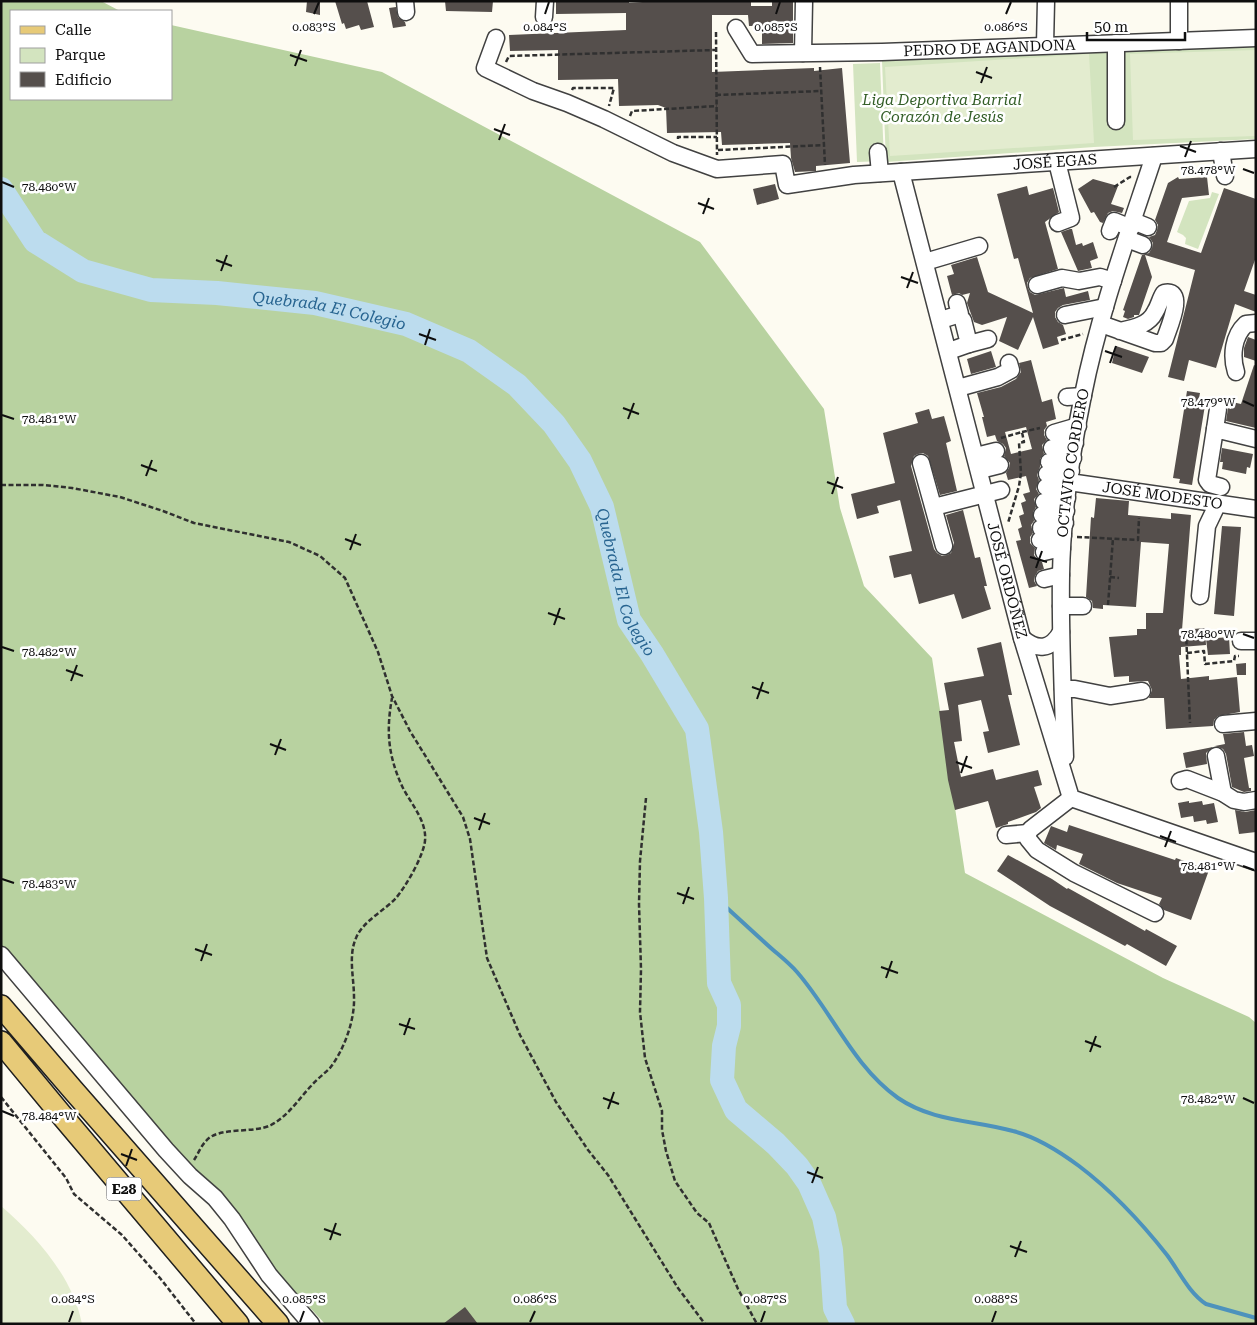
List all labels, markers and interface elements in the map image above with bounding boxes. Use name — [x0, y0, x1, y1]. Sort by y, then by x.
legend — [10, 10, 172, 100]
scale bar — [1087, 10, 1184, 42]
text: 50 m — [1094, 18, 1129, 36]
text: 0.083°S — [292, 20, 336, 34]
text: 0.084°S — [523, 20, 567, 34]
text: 0.085°S — [754, 20, 798, 34]
text: 0.086°S — [984, 20, 1028, 34]
text: Calle — [55, 21, 91, 39]
street label: PEDRO DE AGANDONA — [903, 36, 1076, 60]
text: Parque — [55, 46, 106, 64]
text: Edificio — [55, 71, 112, 89]
park label: Liga Deportiva Barrial Corazón de Jesús — [861, 91, 1022, 126]
street label: JOSÉ EGAS — [1012, 150, 1098, 174]
text: 78.478°W — [1181, 163, 1236, 177]
text: 78.480°W — [22, 180, 77, 194]
water label: Quebrada El Colegio — [252, 288, 408, 334]
street label: OCTAVIO CORDERO — [1054, 387, 1093, 538]
text: 78.479°W — [1181, 395, 1236, 409]
text: 78.481°W — [22, 412, 77, 426]
street label: JOSÉ MODESTO — [1101, 478, 1224, 513]
water label: Quebrada El Colegio — [593, 506, 659, 660]
street label: JOSÉ ORDÓÑEZ — [983, 520, 1031, 641]
text: 78.480°W — [1181, 627, 1236, 641]
text: 78.482°W — [22, 645, 77, 659]
text: 78.481°W — [1181, 859, 1236, 873]
text: 78.483°W — [22, 877, 77, 891]
text: 78.482°W — [1181, 1092, 1236, 1106]
text: 78.484°W — [22, 1109, 77, 1123]
road number: E28 — [106, 1178, 142, 1200]
text: 0.084°S — [51, 1292, 95, 1306]
text: 0.085°S — [282, 1292, 326, 1306]
text: 0.086°S — [513, 1292, 557, 1306]
text: 0.087°S — [743, 1292, 787, 1306]
text: 0.088°S — [974, 1292, 1018, 1306]

